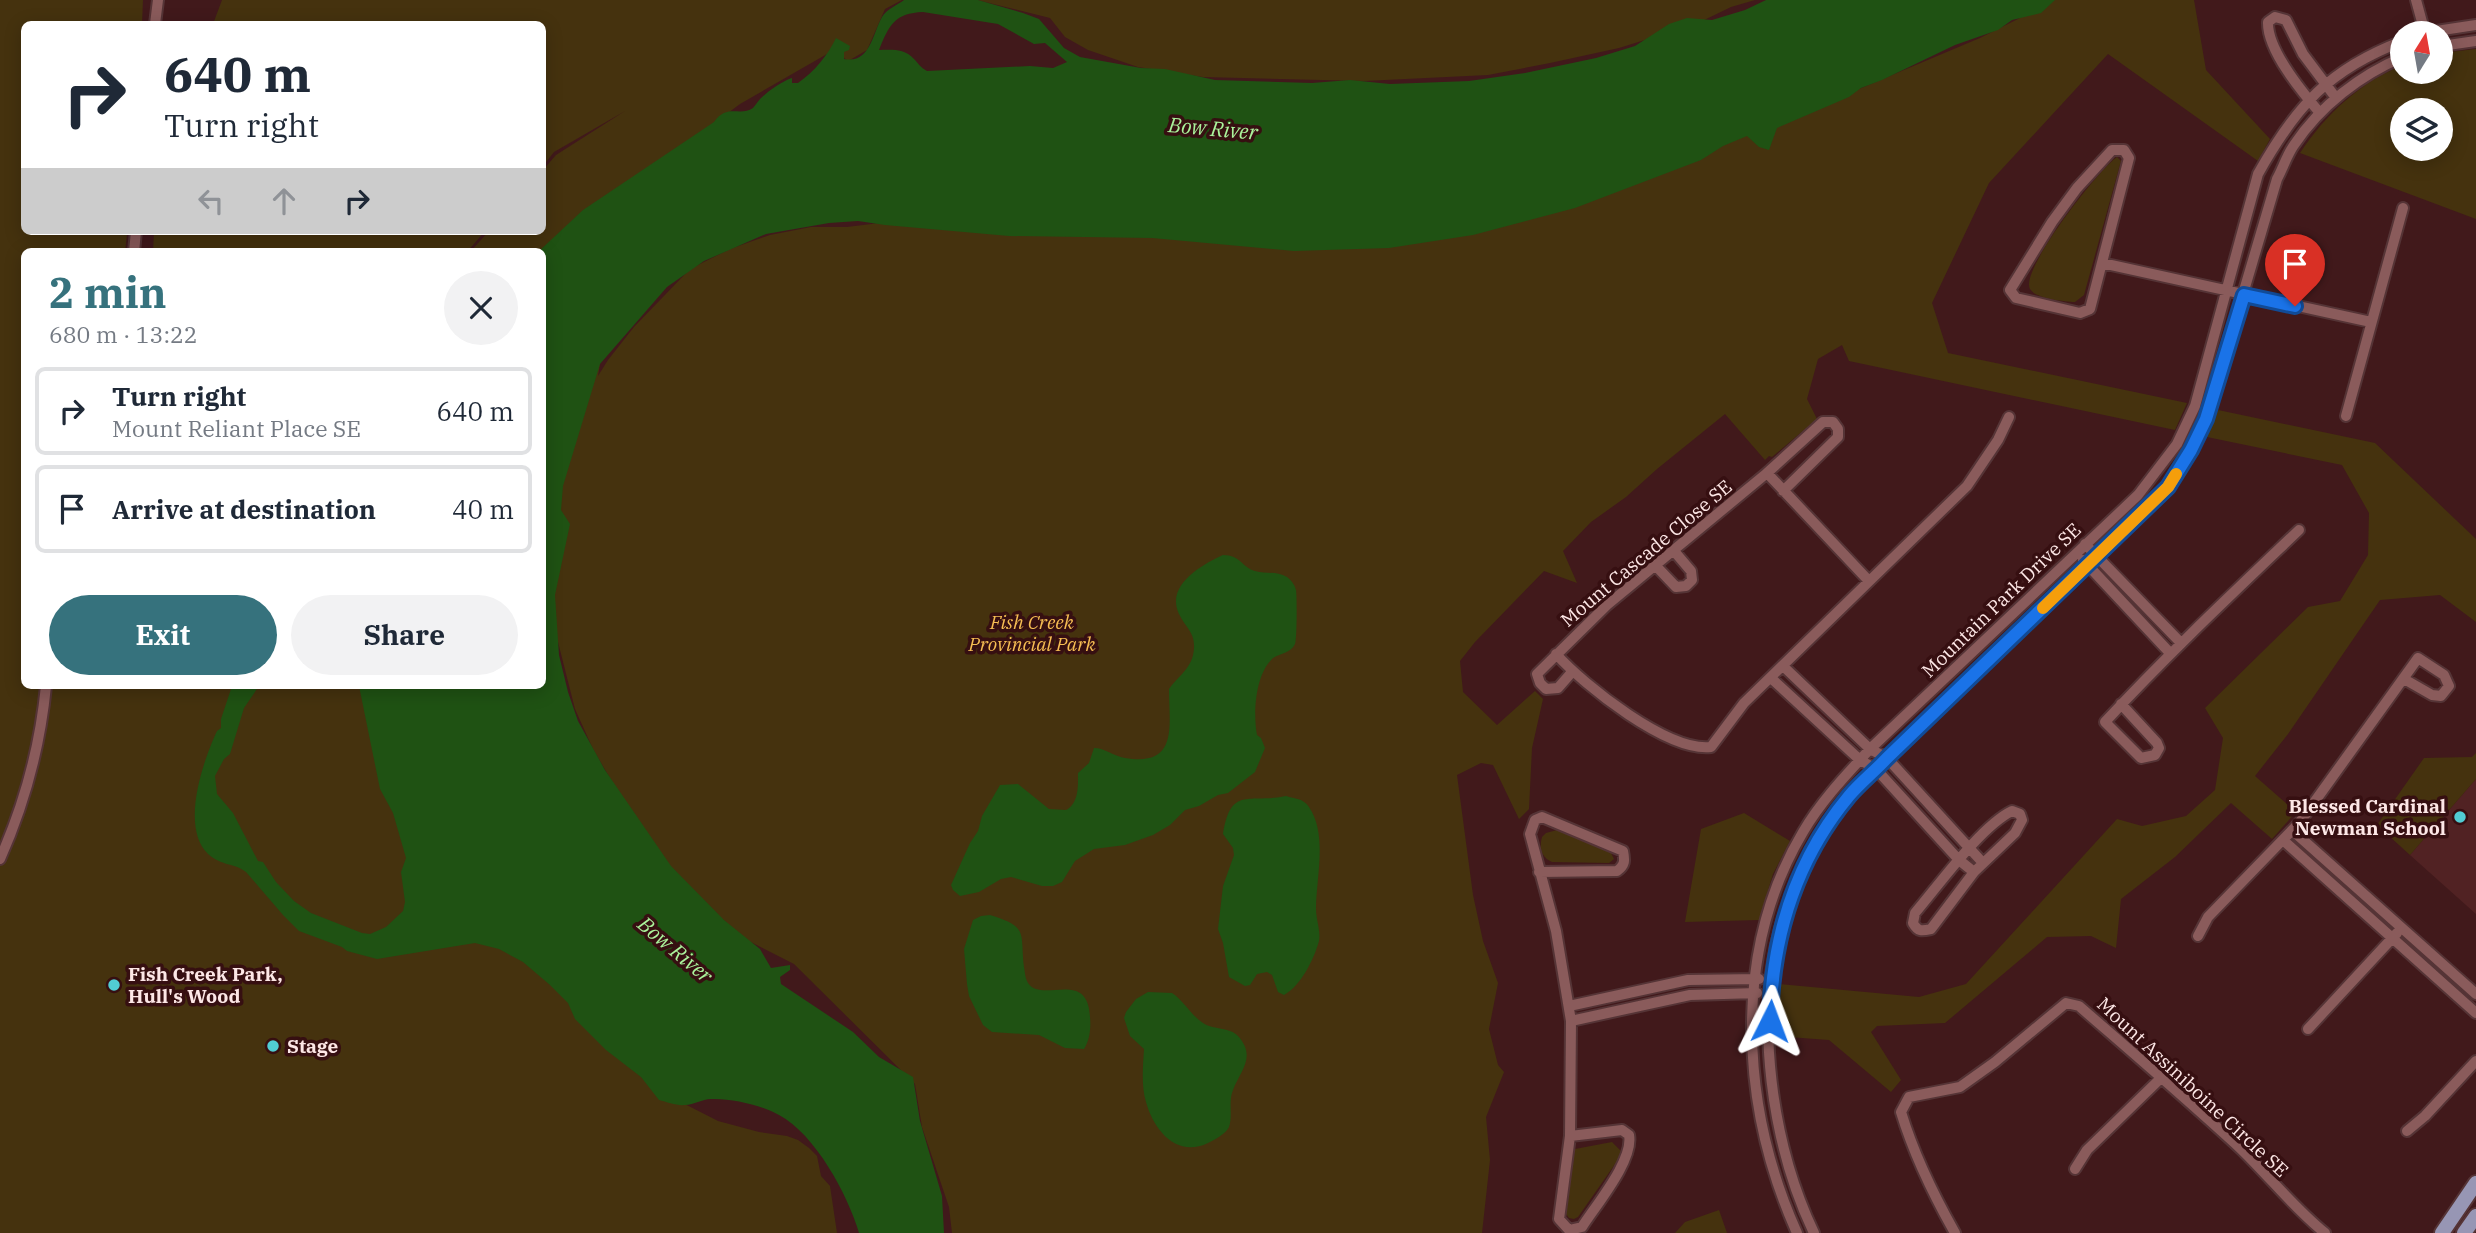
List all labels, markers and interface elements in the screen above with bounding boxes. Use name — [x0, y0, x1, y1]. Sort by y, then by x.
north arrow — [2390, 21, 2454, 84]
map controls — [2390, 21, 2453, 161]
text: 640 m — [164, 42, 311, 105]
icon: right — [49, 49, 140, 140]
button: layers — [2390, 98, 2453, 161]
text: Turn right — [164, 104, 319, 146]
water label: Bow River — [1166, 110, 1260, 146]
icon: left — [192, 182, 230, 220]
icon: ahead — [265, 182, 303, 220]
icon: right — [338, 182, 376, 220]
pin — [2265, 234, 2325, 306]
icon: arrive — [2276, 245, 2314, 283]
text: 2 min — [49, 265, 167, 320]
button: close — [444, 271, 518, 345]
text: 680 m · 13:22 — [49, 319, 198, 349]
text: Turn right — [112, 379, 246, 413]
icon: right — [53, 392, 91, 430]
text: 640 m — [436, 394, 514, 428]
text: Mount Reliant Place SE — [112, 413, 361, 443]
street label: Mount Cascade Close SE — [1555, 474, 1737, 632]
icon: arrive — [53, 490, 91, 528]
text: Arrive at destination — [112, 492, 376, 526]
text: 40 m — [452, 492, 514, 526]
street label: Mountain Park Drive SE — [1916, 518, 2086, 682]
button: Exit — [49, 595, 277, 675]
button: Share — [291, 595, 518, 675]
park label: Fish Creek Provincial Park — [967, 610, 1096, 656]
place label: Blessed Cardinal Newman School — [2289, 794, 2446, 840]
marker: Blessed Cardinal Newman School — [2452, 809, 2468, 825]
water label: Bow River — [632, 909, 720, 989]
place label: Fish Creek Park, Hull's Wood — [128, 962, 283, 1008]
marker: Fish Creek Park, Hull's Wood — [106, 977, 122, 993]
position arrow — [1733, 984, 1807, 1058]
street label: Mount Assiniboine Circle SE — [2092, 992, 2294, 1182]
place label: Stage — [287, 1034, 338, 1058]
marker: Stage — [265, 1038, 281, 1054]

